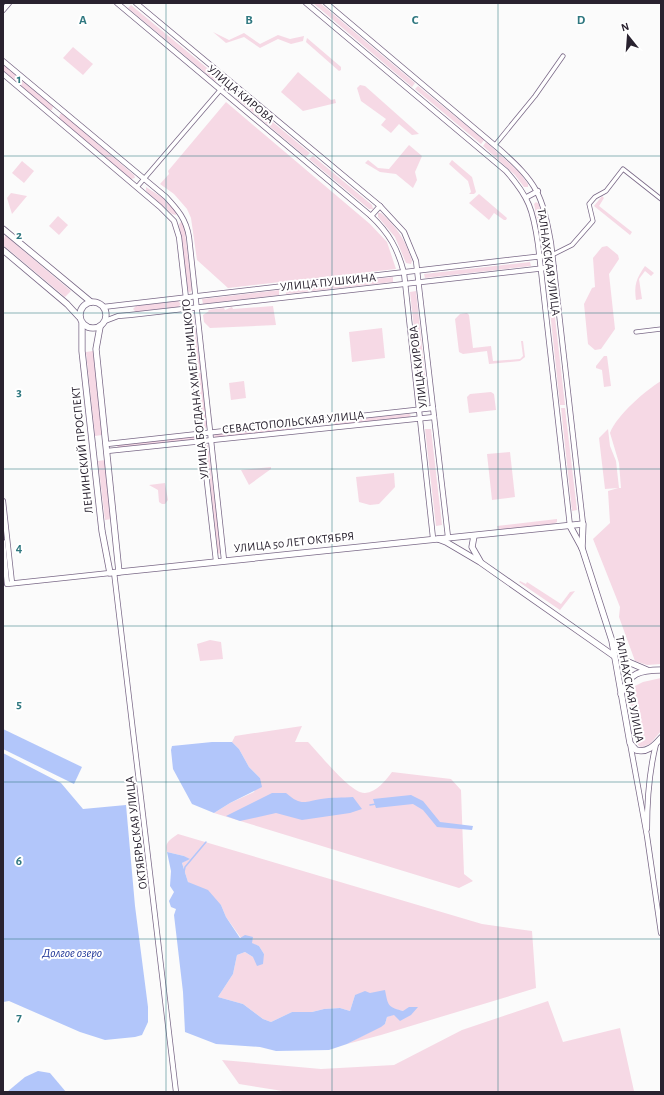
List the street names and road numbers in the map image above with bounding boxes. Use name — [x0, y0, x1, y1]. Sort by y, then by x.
street label: УЛИЦА КИРОВА — [205, 63, 277, 125]
street label: ТАЛНАХСКАЯ УЛИЦА — [536, 208, 562, 316]
street label: УЛИЦА ПУШКИНА — [279, 271, 377, 293]
street label: УЛИЦА БОГДАНА ХМЕЛЬНИЦКОГО — [180, 298, 210, 480]
street label: УЛИЦА КИРОВА — [407, 325, 429, 409]
street label: ЛЕНИНСКИЙ ПРОСПЕКТ — [68, 386, 95, 514]
street label: СЕВАСТОПОЛЬСКАЯ УЛИЦА — [221, 409, 365, 435]
street label: УЛИЦА 50 ЛЕТ ОКТЯБРЯ — [233, 530, 355, 554]
street label: ТАЛНАХСКАЯ УЛИЦА — [614, 635, 646, 743]
street label: ОКТЯБРЬСКАЯ УЛИЦА — [123, 776, 149, 890]

